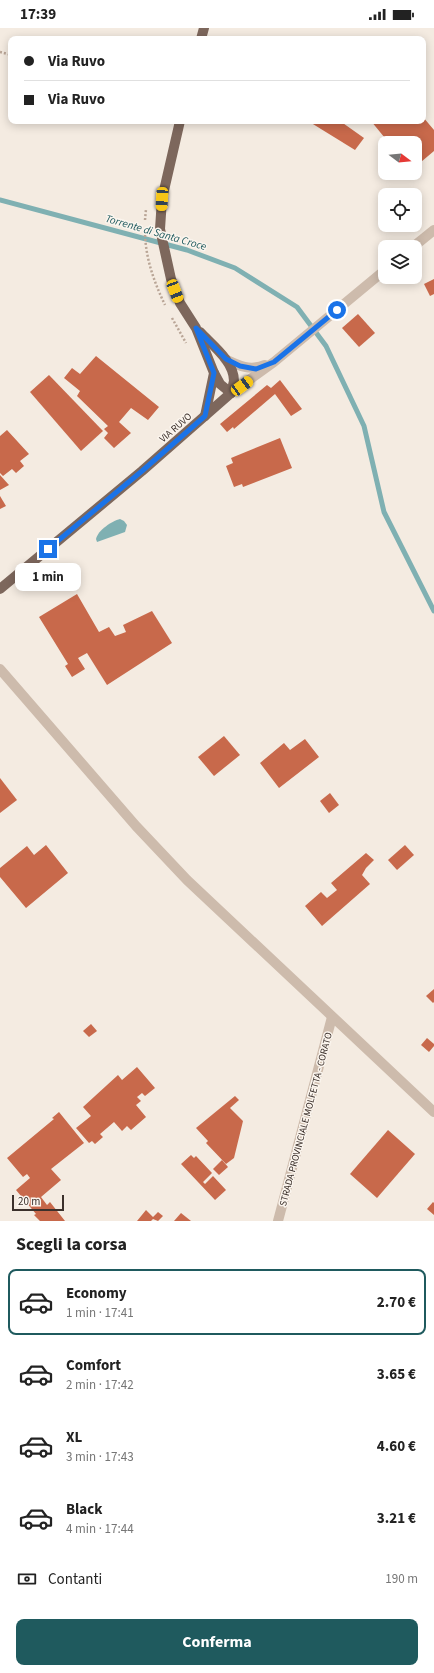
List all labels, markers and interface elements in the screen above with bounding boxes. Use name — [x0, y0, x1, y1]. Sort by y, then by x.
text: 17:39 — [20, 4, 56, 25]
text: Via Ruvo — [48, 51, 105, 72]
text: Via Ruvo — [48, 89, 105, 110]
north arrow — [378, 136, 422, 180]
map controls — [378, 136, 422, 284]
car — [155, 187, 169, 211]
button: locate — [378, 188, 422, 232]
water label: Torrente di Santa Croce — [104, 211, 208, 254]
button: layers — [378, 240, 422, 284]
car — [165, 278, 185, 304]
route start — [328, 301, 346, 319]
car — [229, 374, 255, 398]
street label: VIA RUVO — [156, 409, 195, 446]
route end — [39, 540, 57, 558]
callout: 1 min — [15, 563, 81, 591]
text: 1 min — [32, 568, 64, 586]
street label: STRADA PROVINCIALE MOLFETTA - CORATO — [276, 1031, 336, 1208]
scale bar — [12, 1193, 64, 1212]
text: 20 m — [18, 1194, 40, 1209]
text: Scegli la corsa — [16, 1232, 127, 1257]
text: Economy — [66, 1283, 127, 1304]
icon: car — [18, 1284, 54, 1320]
text: 2.70 € — [377, 1292, 416, 1313]
text: 1 min · 17:41 — [66, 1304, 134, 1322]
text: Comfort — [66, 1355, 121, 1376]
icon: car — [18, 1356, 54, 1392]
text: 3.65 € — [377, 1364, 416, 1385]
text: 2 min · 17:42 — [66, 1376, 134, 1394]
text: XL — [66, 1427, 82, 1448]
icon: car — [18, 1428, 54, 1464]
text: 4.60 € — [377, 1436, 416, 1457]
text: 3 min · 17:43 — [66, 1448, 134, 1466]
text: Black — [66, 1499, 103, 1520]
icon: car — [18, 1500, 54, 1536]
text: 3.21 € — [377, 1508, 416, 1529]
text: 4 min · 17:44 — [66, 1520, 134, 1538]
icon: cash — [16, 1568, 38, 1590]
text: Contanti — [48, 1569, 102, 1590]
text: 190 m — [385, 1570, 418, 1588]
button: Conferma — [16, 1619, 418, 1665]

